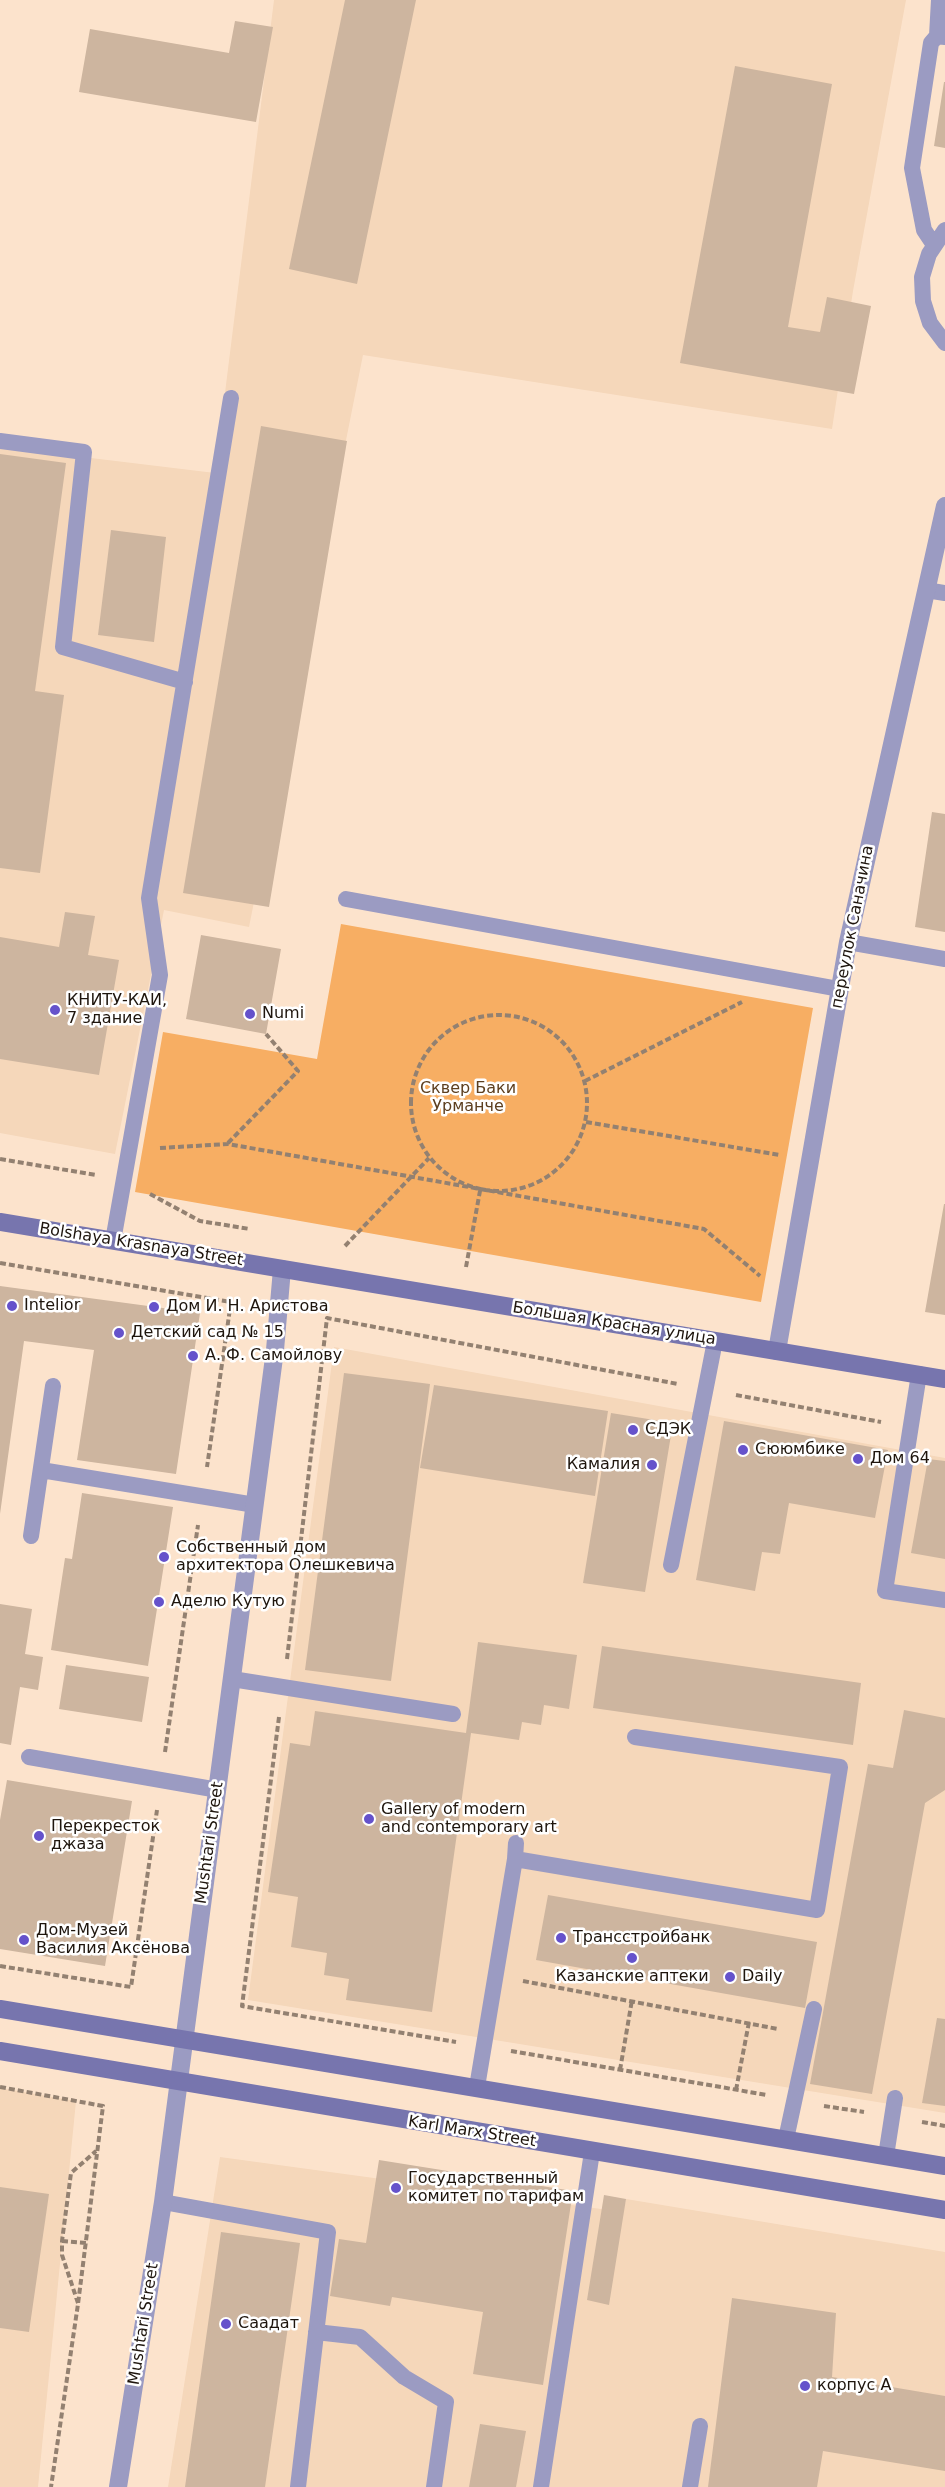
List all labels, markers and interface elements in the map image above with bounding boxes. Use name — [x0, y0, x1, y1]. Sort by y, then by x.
street label: переулок Саначина — [828, 844, 878, 1010]
place label: КНИТУ-КАИ, 7 здание — [67, 991, 167, 1029]
marker: КНИТУ-КАИ, 7 здание — [48, 1003, 62, 1017]
place label: Numi — [262, 1004, 304, 1024]
marker: Numi — [243, 1007, 257, 1021]
park label: Сквер Баки Урманче — [420, 1079, 516, 1117]
street label: Bolshaya Krasnaya Street — [38, 1219, 244, 1271]
place label: Intelior — [24, 1296, 80, 1316]
place label: Дом И. Н. Аристова — [166, 1297, 328, 1317]
street label: Большая Красная улица — [511, 1298, 717, 1350]
marker: Intelior — [5, 1299, 19, 1313]
marker: Дом И. Н. Аристова — [147, 1300, 161, 1314]
place label: Детский сад № 15 — [131, 1323, 284, 1343]
marker: Детский сад № 15 — [112, 1326, 126, 1340]
place label: А. Ф. Самойлову — [205, 1346, 342, 1366]
marker: А. Ф. Самойлову — [186, 1349, 200, 1363]
place label: СДЭК — [645, 1420, 691, 1440]
marker: СДЭК — [626, 1423, 640, 1437]
place label: Сююмбике — [755, 1440, 845, 1460]
marker: Сююмбике — [736, 1443, 750, 1457]
place label: Дом 64 — [870, 1449, 930, 1469]
marker: Дом 64 — [851, 1452, 865, 1466]
place label: Камалия — [567, 1455, 640, 1475]
marker: Камалия — [645, 1458, 659, 1472]
place label: Собственный дом архитектора Олешкевича — [176, 1538, 395, 1576]
marker: Собственный дом архитектора Олешкевича — [157, 1550, 171, 1564]
place label: Аделю Кутую — [171, 1592, 285, 1612]
marker: Аделю Кутую — [152, 1595, 166, 1609]
street label: Mushtari Street — [192, 1781, 228, 1905]
place label: Gallery of modern and contemporary art — [381, 1800, 557, 1838]
marker: Gallery of modern and contemporary art — [362, 1812, 376, 1826]
place label: Перекресток джаза — [51, 1817, 160, 1855]
marker: Перекресток джаза — [32, 1829, 46, 1843]
place label: Дом-Музей Василия Аксёнова — [36, 1921, 190, 1959]
place label: Трансстройбанк — [573, 1928, 710, 1948]
marker: Трансстройбанк — [554, 1931, 568, 1945]
marker: Дом-Музей Василия Аксёнова — [17, 1933, 31, 1947]
marker: Казанские аптеки — [625, 1951, 639, 1965]
place label: Казанские аптеки — [555, 1967, 709, 1987]
place label: Daily — [742, 1967, 782, 1987]
marker: Daily — [723, 1970, 737, 1984]
street label: Karl Marx Street — [407, 2112, 537, 2152]
place label: Государственный комитет по тарифам — [408, 2169, 584, 2207]
marker: Государственный комитет по тарифам — [389, 2181, 403, 2195]
street label: Mushtari Street — [125, 2262, 163, 2386]
place label: Саадат — [238, 2314, 299, 2334]
marker: Саадат — [219, 2317, 233, 2331]
place label: корпус А — [817, 2376, 891, 2396]
marker: корпус А — [798, 2379, 812, 2393]

